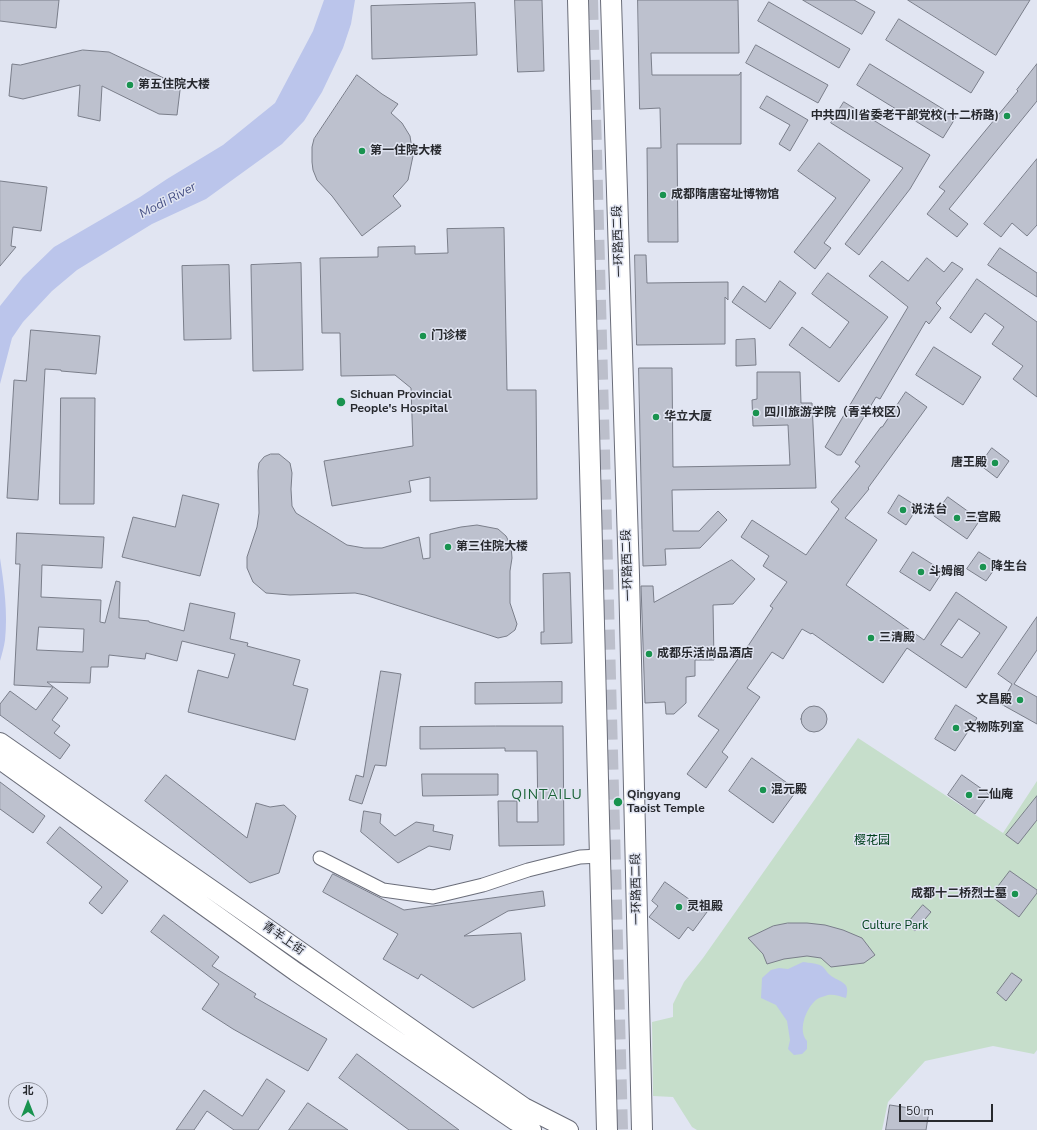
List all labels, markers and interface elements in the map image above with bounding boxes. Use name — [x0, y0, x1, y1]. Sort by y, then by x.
place label: 第五住院大楼 — [138, 78, 210, 92]
marker: 第五住院大楼 — [125, 80, 135, 90]
place label: 中共四川省委老干部党校(十二桥路) — [810, 109, 999, 123]
marker: 中共四川省委老干部党校(十二桥路) — [1002, 111, 1012, 121]
place label: 第一住院大楼 — [370, 144, 442, 158]
marker: 第一住院大楼 — [357, 146, 367, 156]
water label: Modi River — [137, 180, 199, 222]
place label: 成都隋唐窑址博物馆 — [671, 188, 779, 202]
marker: 成都隋唐窑址博物馆 — [658, 190, 668, 200]
street label: 一环路西二段 — [611, 205, 627, 277]
place label: 门诊楼 — [431, 329, 467, 343]
marker: 门诊楼 — [418, 331, 428, 341]
place label: Sichuan Provincial People's Hospital — [350, 388, 452, 416]
marker: Sichuan Provincial People's Hospital — [335, 396, 347, 408]
place label: 四川旅游学院（青羊校区） — [764, 406, 908, 420]
marker: 四川旅游学院（青羊校区） — [751, 408, 761, 418]
place label: 华立大厦 — [664, 410, 712, 424]
marker: 华立大厦 — [651, 412, 661, 422]
place label: 唐王殿 — [951, 456, 987, 470]
marker: 唐王殿 — [990, 458, 1000, 468]
place label: 说法台 — [911, 503, 947, 517]
marker: 说法台 — [898, 505, 908, 515]
place label: 三宫殿 — [965, 511, 1001, 525]
marker: 三宫殿 — [952, 513, 962, 523]
street label: 一环路西二段 — [620, 529, 636, 601]
place label: 第三住院大楼 — [456, 540, 528, 554]
marker: 第三住院大楼 — [443, 542, 453, 552]
place label: 降生台 — [991, 560, 1027, 574]
marker: 降生台 — [978, 562, 988, 572]
place label: 斗姆阁 — [929, 565, 965, 579]
marker: 斗姆阁 — [916, 567, 926, 577]
place label: 三清殿 — [879, 631, 915, 645]
marker: 三清殿 — [866, 633, 876, 643]
place label: 成都乐活尚品酒店 — [657, 647, 753, 661]
marker: 成都乐活尚品酒店 — [644, 649, 654, 659]
place label: 文昌殿 — [976, 693, 1012, 707]
marker: 文昌殿 — [1015, 695, 1025, 705]
place label: 文物陈列室 — [964, 721, 1024, 735]
marker: 文物陈列室 — [951, 723, 961, 733]
place label: 混元殿 — [771, 783, 807, 797]
marker: 混元殿 — [758, 785, 768, 795]
district label: QINTAILU — [511, 788, 583, 804]
place label: Qingyang Taoist Temple — [627, 788, 705, 816]
place label: 二仙庵 — [977, 788, 1013, 802]
marker: 二仙庵 — [964, 790, 974, 800]
marker: Qingyang Taoist Temple — [612, 796, 624, 808]
park label: 樱花园 — [854, 834, 890, 848]
street label: 一环路西二段 — [629, 853, 645, 925]
place label: 成都十二桥烈士墓 — [911, 887, 1007, 901]
marker: 成都十二桥烈士墓 — [1010, 889, 1020, 899]
place label: 灵祖殿 — [687, 900, 723, 914]
marker: 灵祖殿 — [674, 902, 684, 912]
street label: 青羊上街 — [259, 919, 307, 959]
park label: Culture Park — [862, 919, 928, 933]
north arrow — [8, 1082, 48, 1122]
text: 北 — [23, 1083, 34, 1098]
scale bar — [901, 1096, 995, 1122]
text: 50 m — [906, 1103, 934, 1119]

